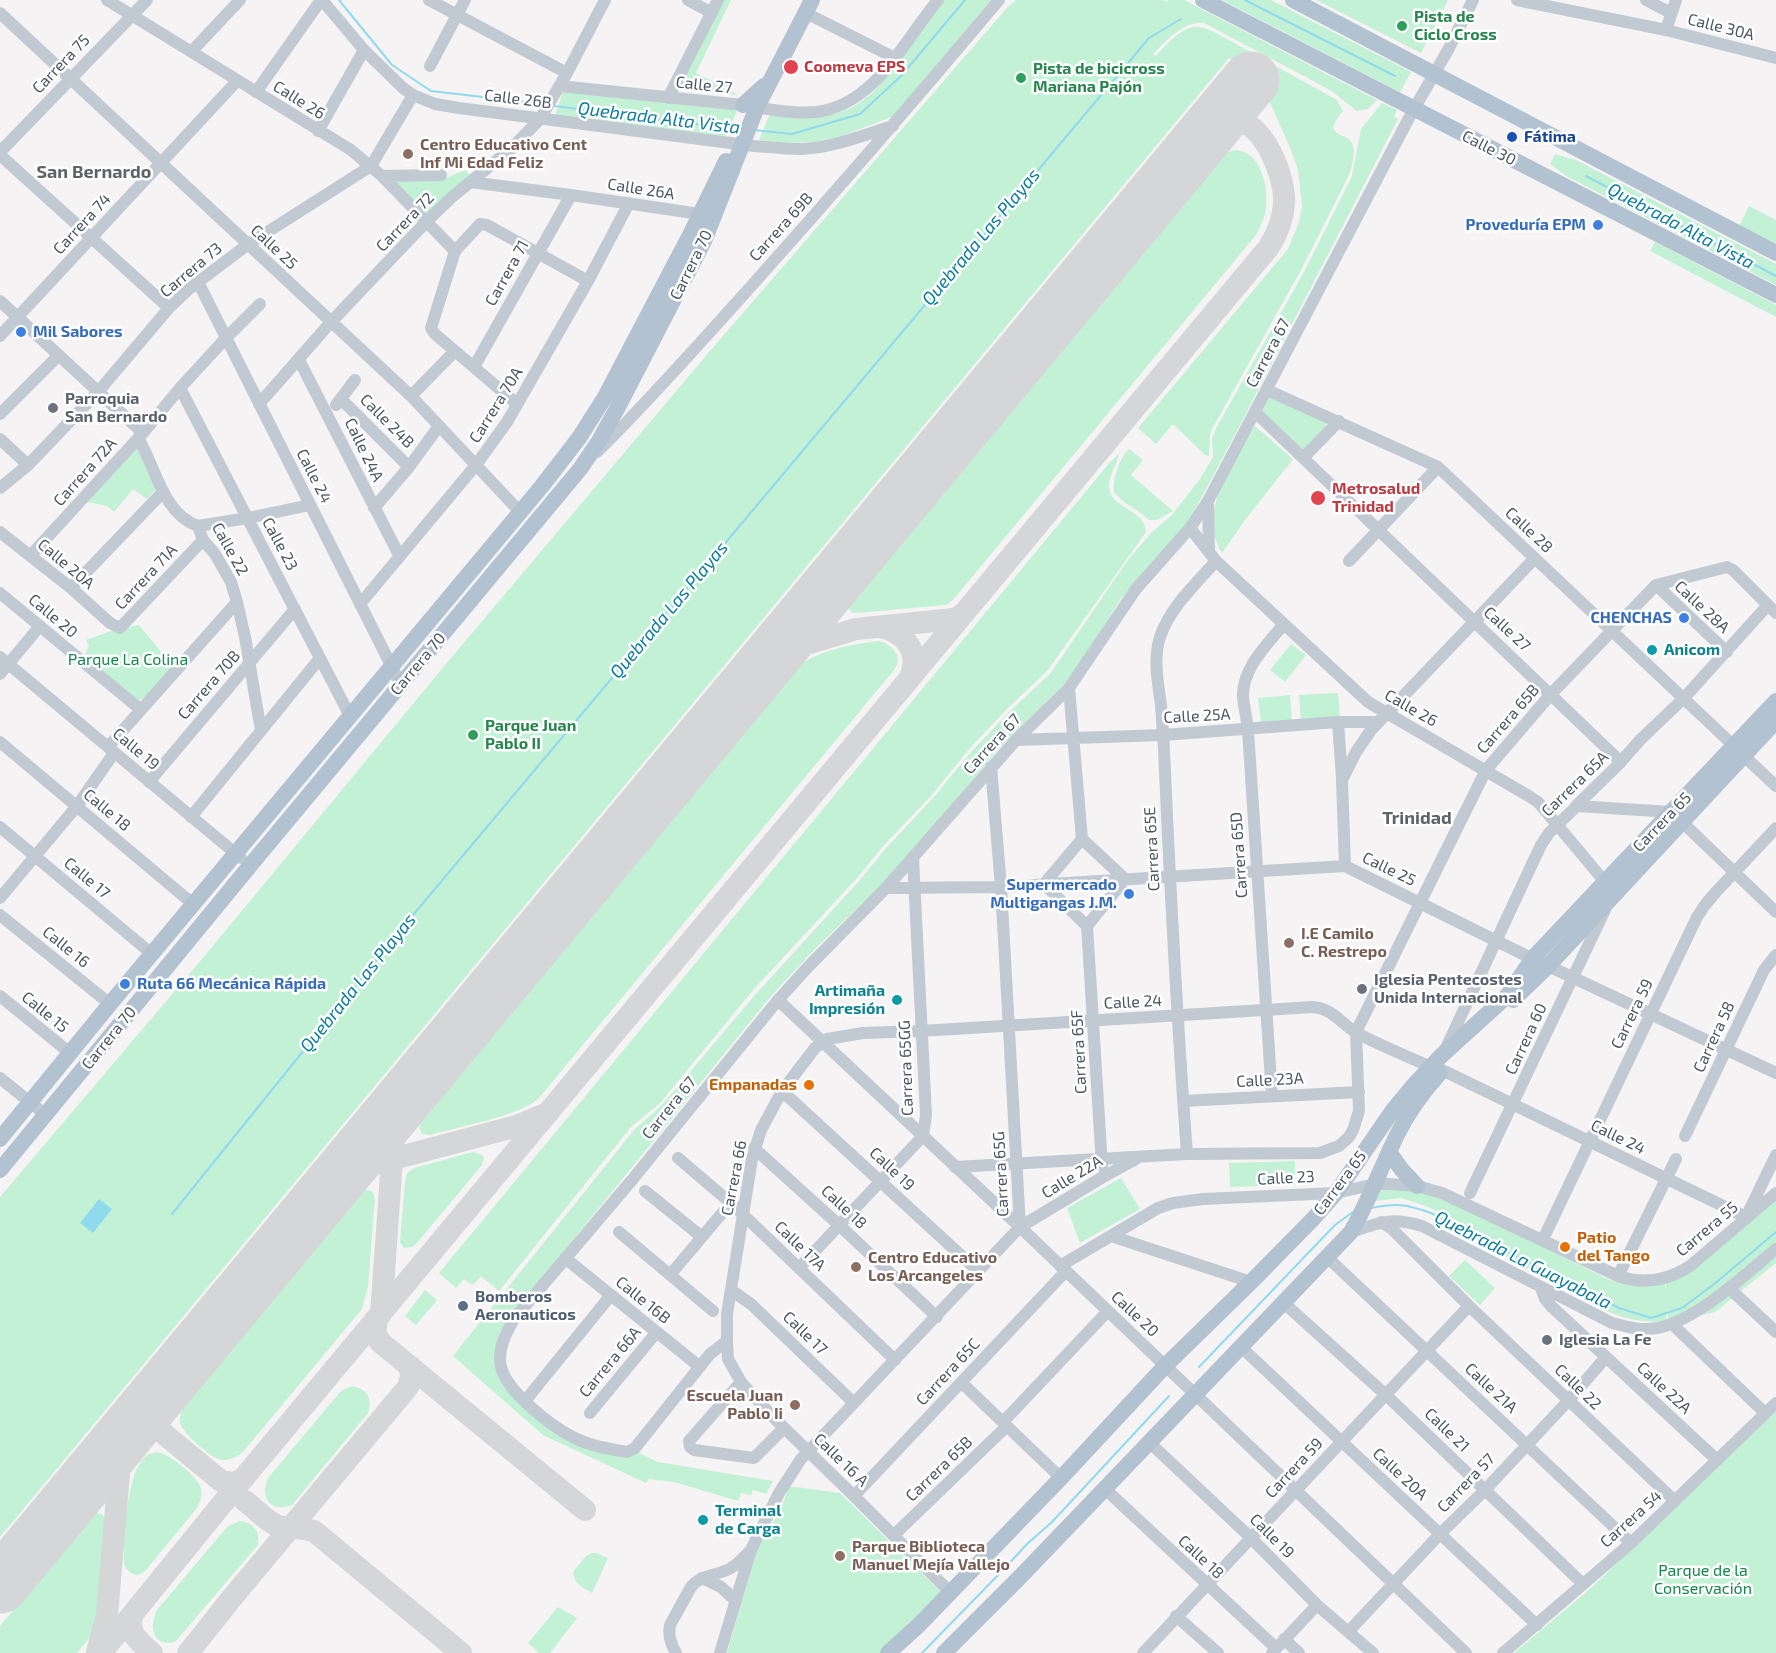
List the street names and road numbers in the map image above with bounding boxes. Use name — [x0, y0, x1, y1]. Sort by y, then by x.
street label: Calle 30A — [1686, 9, 1756, 45]
street label: Carrera 75 — [28, 30, 94, 98]
street label: Calle 27 — [675, 72, 733, 98]
street label: Calle 26 — [269, 77, 329, 123]
street label: Calle 26B — [483, 85, 553, 113]
street label: Calle 30 — [1459, 126, 1519, 170]
street label: Calle 26A — [606, 174, 676, 204]
street label: Carrera 72 — [372, 188, 438, 256]
street label: Carrera 69B — [745, 189, 817, 265]
street label: Carrera 74 — [49, 190, 115, 258]
street label: Calle 25 — [247, 220, 301, 274]
street label: Carrera 70 — [666, 227, 716, 303]
street label: Carrera 71 — [481, 237, 533, 309]
street label: Carrera 73 — [156, 239, 226, 301]
street label: Carrera 67 — [1242, 315, 1294, 391]
street label: Carrera 70A — [465, 364, 527, 446]
street label: Calle 24B — [356, 390, 418, 452]
street label: Calle 24A — [340, 415, 388, 485]
street label: Carrera 72A — [49, 434, 121, 510]
street label: Calle 24 — [292, 446, 336, 506]
street label: Calle 28 — [1501, 503, 1557, 557]
street label: Calle 23 — [258, 514, 302, 574]
street label: Calle 22 — [208, 519, 252, 579]
street label: Calle 20A — [34, 535, 98, 593]
street label: Carrera 71A — [111, 540, 181, 614]
street label: Calle 28A — [1671, 577, 1733, 637]
street label: Calle 20 — [25, 590, 81, 642]
street label: Calle 27 — [1480, 603, 1534, 655]
street label: Carrera 70 — [386, 629, 450, 699]
street label: Carrera 70B — [174, 646, 244, 724]
street label: Carrera 65B — [1473, 680, 1543, 758]
street label: Calle 26 — [1381, 685, 1441, 731]
street label: Calle 25A — [1163, 705, 1231, 727]
street label: Carrera 67 — [959, 710, 1025, 778]
street label: Calle 19 — [109, 724, 163, 774]
street label: Carrera 65A — [1538, 747, 1612, 821]
street label: Calle 18 — [80, 785, 134, 835]
street label: Carrera 65 — [1629, 788, 1695, 856]
street label: Carrera 65E — [1140, 806, 1164, 892]
street label: Carrera 65D — [1226, 811, 1252, 899]
street label: Calle 25 — [1359, 848, 1419, 890]
street label: Calle 17 — [60, 853, 114, 903]
street label: Calle 16 — [39, 922, 93, 972]
street label: Carrera 59 — [1607, 976, 1657, 1052]
street label: Calle 15 — [18, 987, 72, 1037]
street label: Calle 24 — [1103, 991, 1163, 1013]
street label: Carrera 58 — [1689, 998, 1739, 1076]
street label: Carrera 60 — [1501, 1000, 1551, 1078]
street label: Carrera 70 — [78, 1003, 140, 1073]
street label: Carrera 65F — [1067, 1009, 1091, 1095]
street label: Carrera 65GG — [895, 1020, 917, 1116]
street label: Calle 23A — [1236, 1069, 1304, 1091]
street label: Carrera 67 — [638, 1073, 700, 1143]
street label: Calle 24 — [1588, 1116, 1648, 1158]
street label: Carrera 65G — [989, 1131, 1013, 1217]
street label: Carrera 66 — [717, 1139, 751, 1217]
street label: Calle 19 — [865, 1143, 919, 1195]
street label: Carrera 65 — [1310, 1147, 1370, 1219]
street label: Calle 22A — [1038, 1151, 1106, 1203]
street label: Calle 23 — [1257, 1167, 1315, 1189]
street label: Calle 18 — [817, 1181, 871, 1233]
street label: Carrera 55 — [1672, 1198, 1742, 1260]
street label: Calle 17A — [770, 1217, 830, 1275]
street label: Calle 16B — [612, 1272, 674, 1328]
street label: Calle 20 — [1107, 1287, 1163, 1341]
street label: Calle 17 — [779, 1307, 831, 1359]
street label: Carrera 66A — [575, 1323, 645, 1401]
street label: Carrera 65C — [912, 1334, 984, 1410]
street label: Calle 22A — [1633, 1358, 1695, 1418]
street label: Calle 21A — [1461, 1359, 1521, 1417]
street label: Calle 22 — [1551, 1360, 1605, 1414]
street label: Calle 21 — [1421, 1404, 1473, 1456]
street label: Calle 16 A — [810, 1429, 872, 1491]
street label: Carrera 65B — [902, 1432, 976, 1506]
street label: Carrera 59 — [1261, 1434, 1327, 1502]
street label: Calle 20A — [1369, 1444, 1431, 1504]
street label: Carrera 57 — [1433, 1449, 1499, 1517]
street label: Carrera 54 — [1596, 1486, 1666, 1552]
street label: Calle 19 — [1246, 1510, 1298, 1562]
street label: Calle 18 — [1174, 1531, 1228, 1583]

